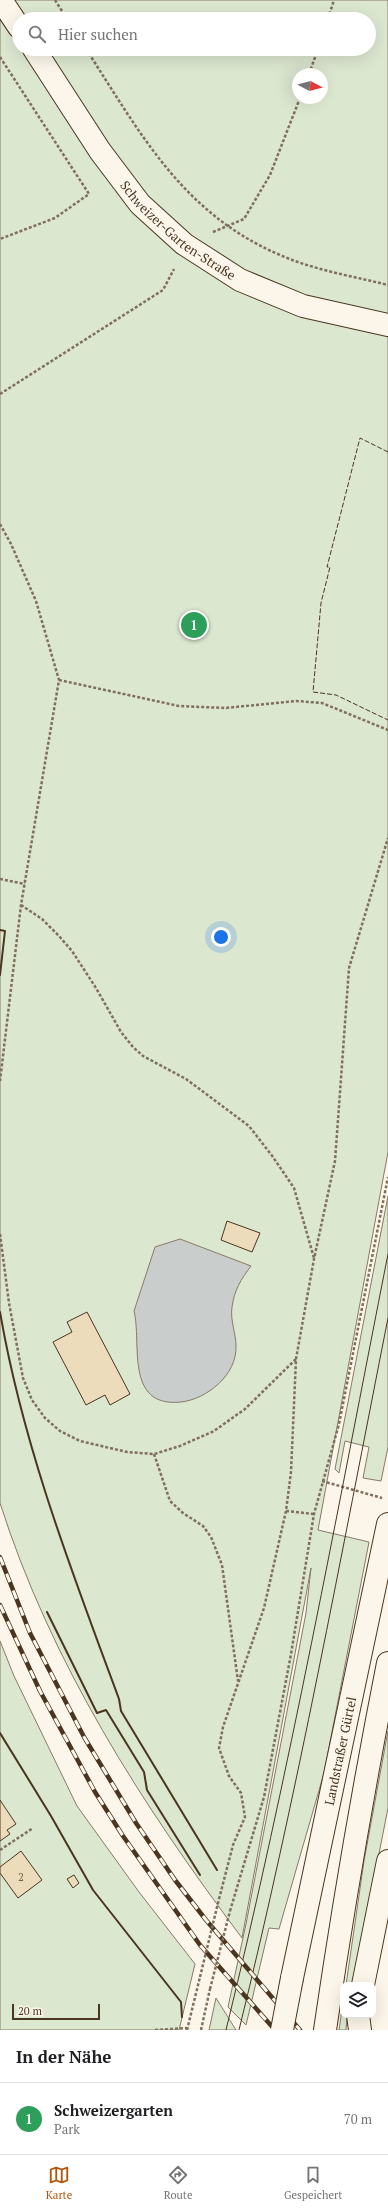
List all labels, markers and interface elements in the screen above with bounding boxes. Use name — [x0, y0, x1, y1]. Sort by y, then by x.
search box — [12, 12, 376, 56]
icon: search — [26, 23, 48, 45]
text: Hier suchen — [58, 24, 138, 44]
north arrow — [292, 68, 328, 104]
street label: Schweizer-Garten-Straße — [116, 177, 239, 284]
pin: 1 — [181, 610, 207, 640]
your location — [211, 927, 231, 947]
street label: Landstraßer Gürtel — [320, 1695, 360, 1807]
house number: 2 — [18, 1870, 24, 1884]
map controls — [340, 1982, 376, 2018]
button: layers — [340, 1982, 376, 2018]
scale bar — [12, 2002, 100, 2021]
text: 20 m — [18, 2004, 42, 2018]
text: In der Nähe — [16, 2045, 111, 2068]
text: Schweizergarten — [54, 2100, 173, 2120]
text: 1 — [25, 2110, 33, 2128]
text: 70 m — [344, 2110, 372, 2128]
text: Park — [54, 2120, 80, 2138]
tab: Karte — [46, 2164, 72, 2202]
tab: Route — [164, 2164, 192, 2202]
tab: Gespeichert — [284, 2164, 342, 2202]

